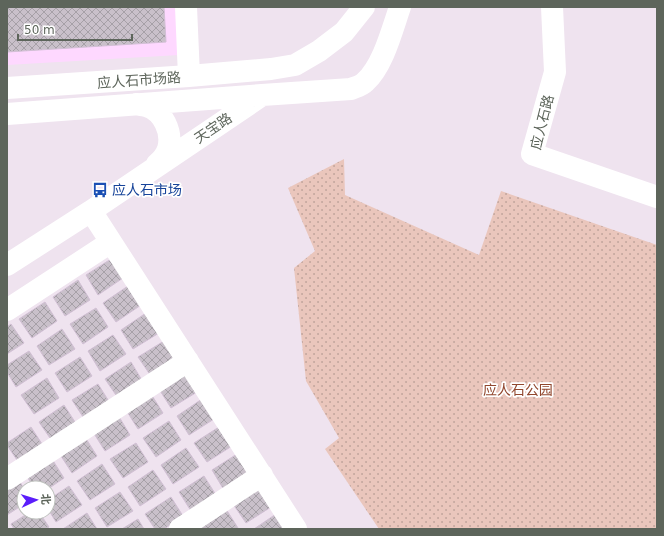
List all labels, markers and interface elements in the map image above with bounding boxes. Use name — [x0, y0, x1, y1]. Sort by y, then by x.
scale bar — [18, 16, 132, 42]
text: 50 m — [24, 23, 55, 37]
street label: 应人石市场路 — [97, 69, 181, 91]
street label: 应人石路 — [527, 93, 557, 151]
street label: 天宝路 — [191, 110, 235, 146]
bus stop icon: 应人石市场 — [91, 181, 109, 199]
place label: 应人石市场 — [112, 182, 182, 198]
park label: 应人石公园 — [483, 382, 553, 398]
north arrow — [16, 480, 56, 520]
text: 北 — [39, 493, 52, 505]

